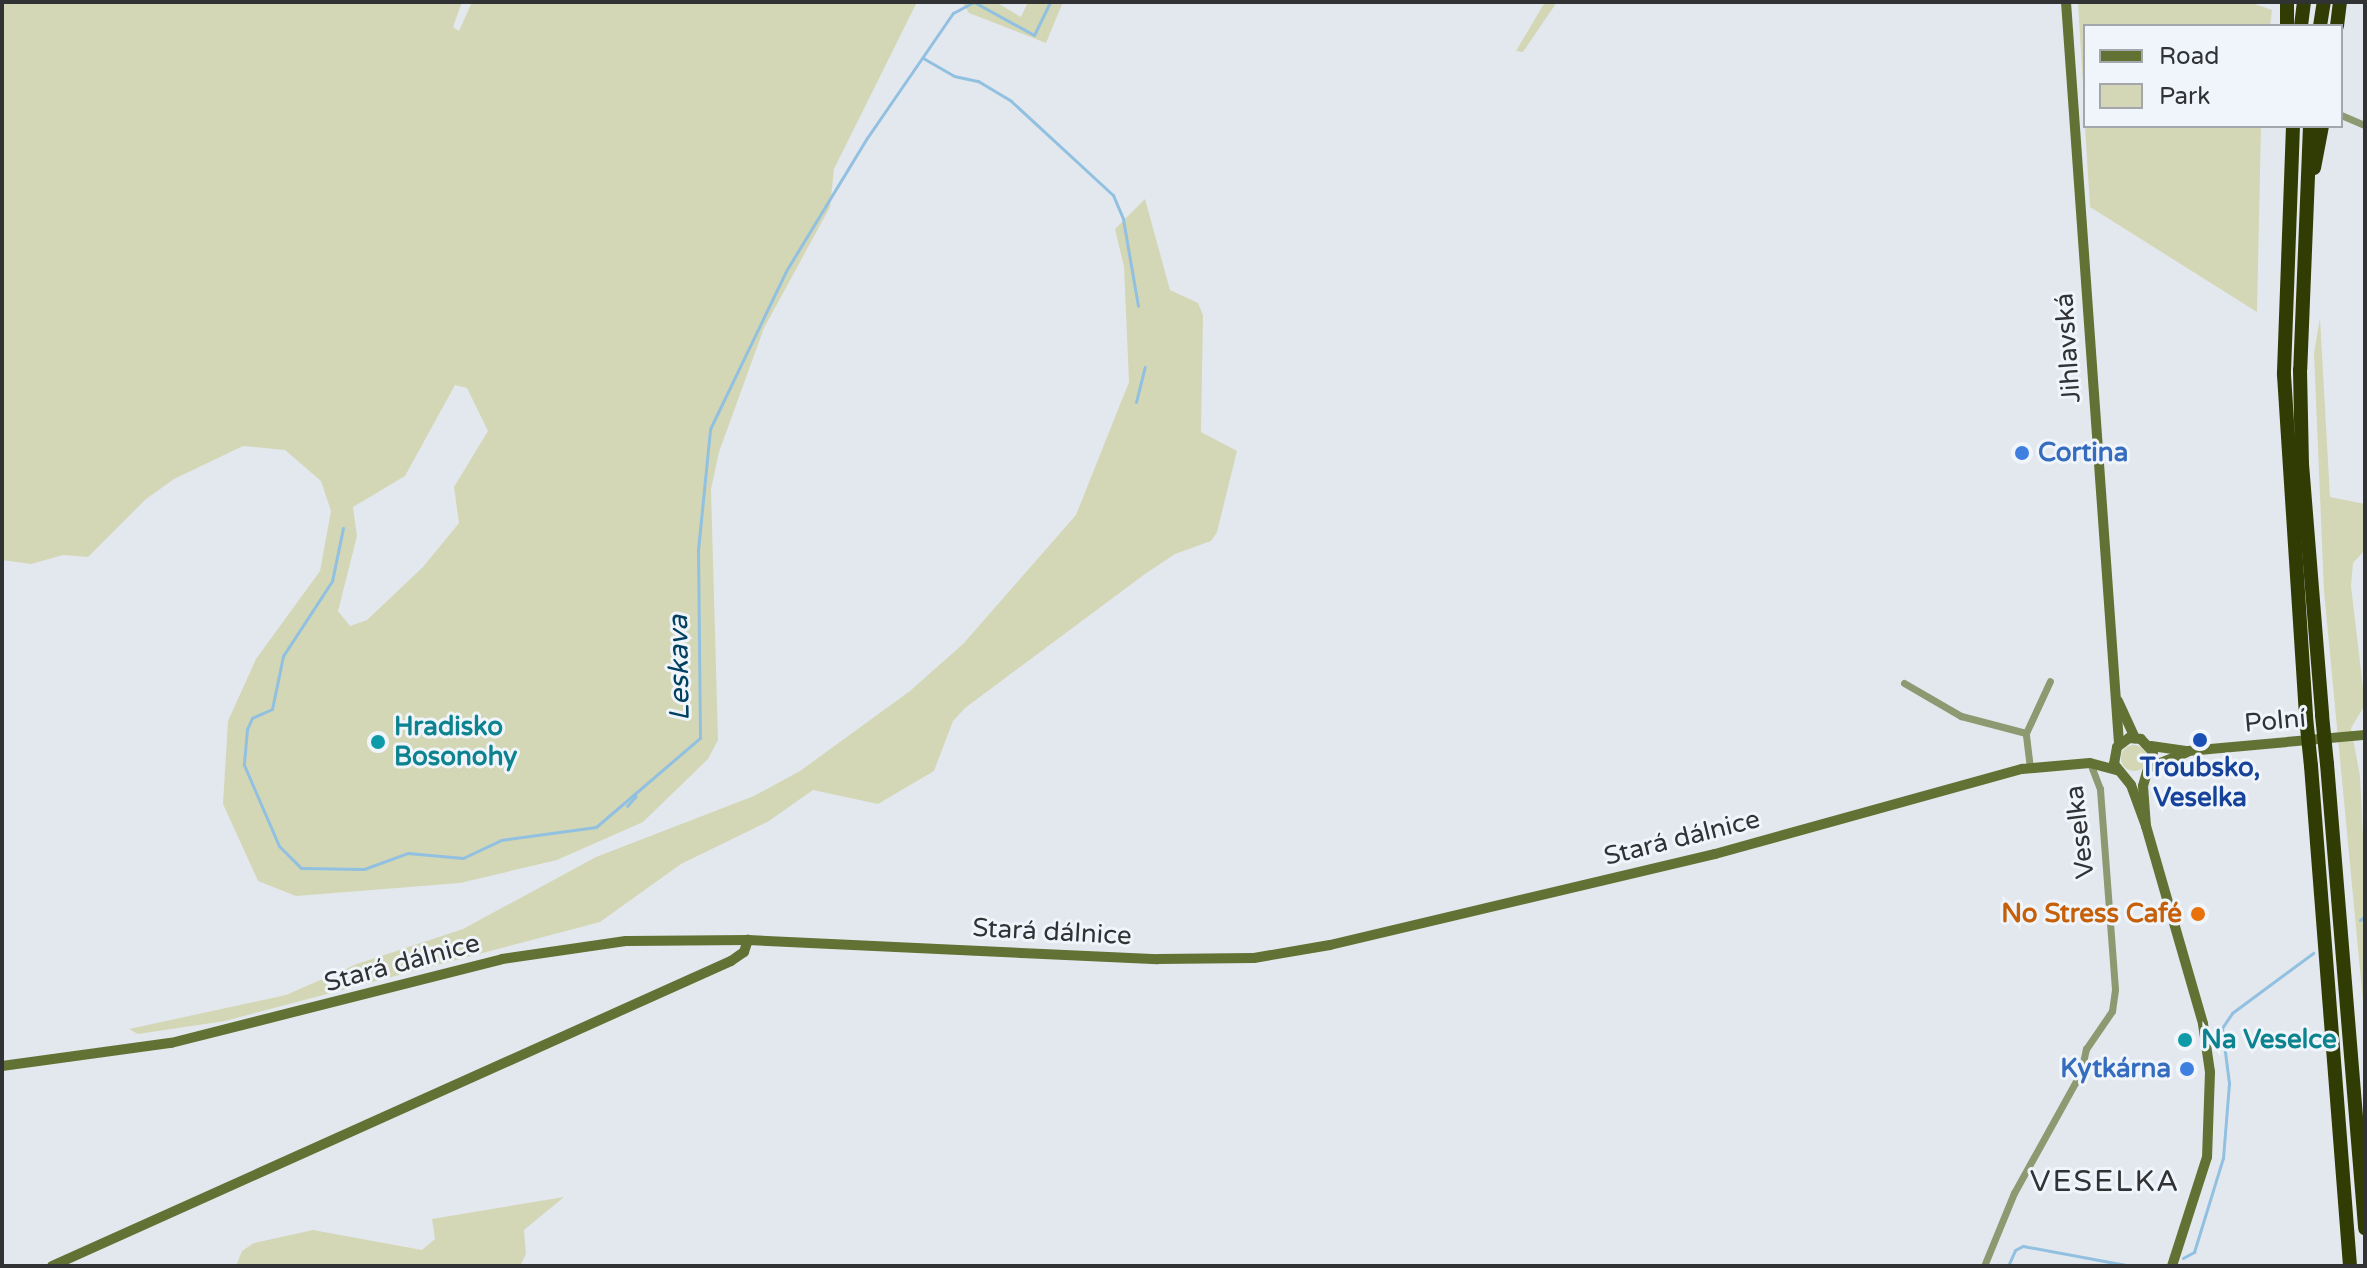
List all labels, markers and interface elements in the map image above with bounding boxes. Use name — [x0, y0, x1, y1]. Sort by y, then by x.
legend — [2083, 24, 2343, 128]
text: Road — [2159, 42, 2219, 71]
text: Park — [2159, 82, 2210, 111]
street label: Jihlavská — [2049, 292, 2087, 404]
place label: Cortina — [2038, 437, 2128, 469]
marker: Cortina — [2013, 444, 2031, 462]
water label: Leskava — [661, 615, 697, 721]
street label: Polní — [2243, 703, 2307, 739]
place label: Hradisko Bosonohy — [394, 711, 517, 772]
marker: Troubsko, Veselka — [2191, 731, 2209, 749]
marker: Hradisko Bosonohy — [369, 733, 387, 751]
place label: Troubsko, Veselka — [2140, 752, 2260, 814]
street label: Veselka — [2059, 784, 2101, 880]
street label: Stará dálnice — [1601, 804, 1763, 872]
place label: No Stress Café — [2001, 898, 2182, 930]
marker: No Stress Café — [2189, 905, 2207, 923]
street label: Stará dálnice — [971, 912, 1133, 952]
street label: Stará dálnice — [321, 927, 483, 999]
place label: Na Veselce — [2201, 1024, 2337, 1056]
marker: Na Veselce — [2176, 1031, 2194, 1049]
place label: Kytkárna — [2060, 1053, 2171, 1085]
marker: Kytkárna — [2178, 1060, 2196, 1078]
district label: VESELKA — [2030, 1164, 2180, 1200]

